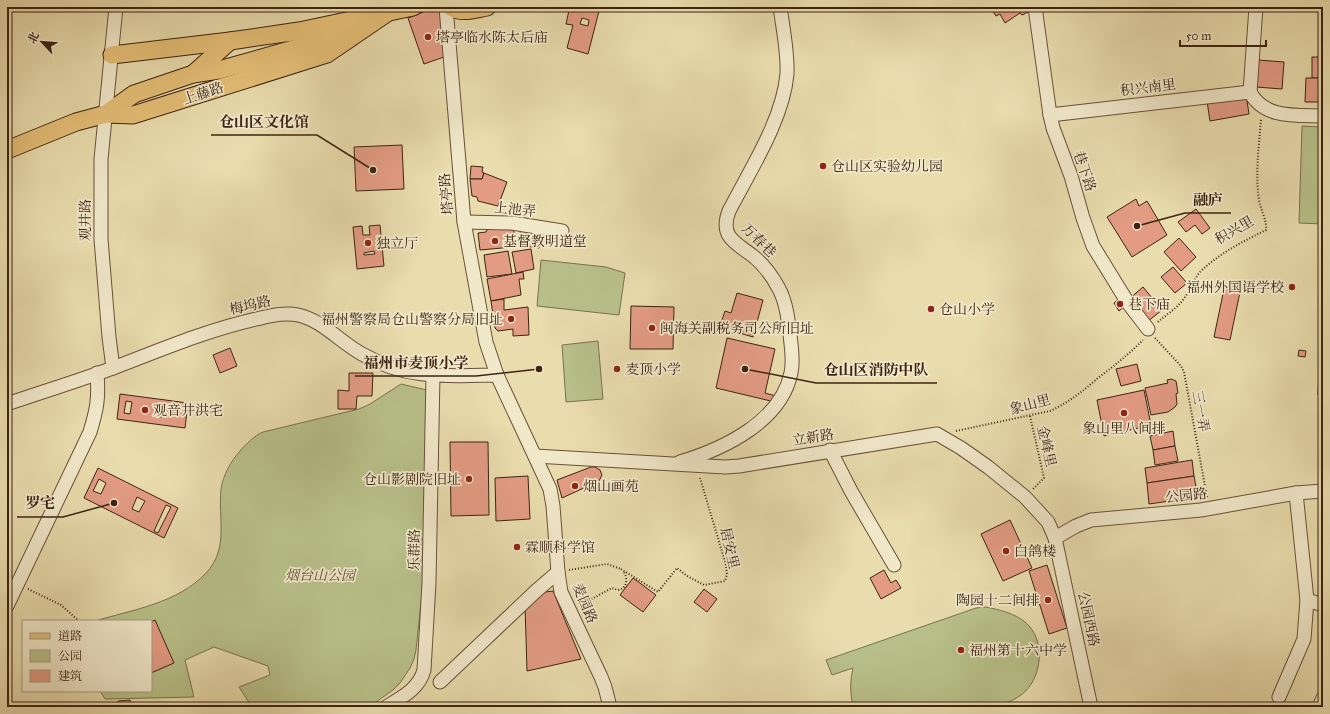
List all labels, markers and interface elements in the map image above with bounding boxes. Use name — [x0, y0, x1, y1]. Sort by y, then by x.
north arrow — [22, 22, 62, 62]
scale bar — [1180, 22, 1266, 48]
place label: 塔亭临水陈太后庙 — [436, 29, 548, 46]
text: 50 m — [1186, 29, 1211, 43]
text: 北 — [25, 30, 42, 46]
marker: 塔亭临水陈太后庙 — [423, 32, 433, 42]
street label: 积兴南里 — [1119, 76, 1177, 99]
street label: 上藤路 — [181, 79, 226, 108]
callout: 仓山区文化馆 — [211, 108, 317, 135]
text: 仓山区文化馆 — [219, 113, 309, 131]
street label: 巷下路 — [1070, 149, 1099, 194]
place label: 仓山区实验幼儿园 — [831, 158, 943, 175]
marker: 仓山区实验幼儿园 — [818, 161, 828, 171]
street label: 塔亭路 — [436, 172, 457, 216]
callout: 融庐 — [1185, 186, 1231, 213]
text: 融庐 — [1193, 191, 1223, 209]
street label: 观井路 — [77, 199, 94, 241]
street label: 上池弄 — [493, 199, 537, 220]
street label: 积兴里 — [1212, 213, 1257, 248]
street label: 万春巷 — [738, 220, 780, 261]
place label: 基督教明道堂 — [503, 233, 587, 250]
place label: 独立厅 — [376, 235, 418, 252]
marker: 基督教明道堂 — [490, 236, 500, 246]
marker: 独立厅 — [363, 238, 373, 248]
place label: 福州外国语学校 — [1186, 279, 1284, 296]
marker: 福州外国语学校 — [1287, 282, 1297, 292]
street label: 梅坞路 — [228, 292, 272, 318]
place label: 巷下庙 — [1128, 296, 1170, 313]
marker: 巷下庙 — [1115, 299, 1125, 309]
place label: 仓山小学 — [939, 301, 995, 318]
marker: 仓山小学 — [926, 304, 936, 314]
place label: 福州警察局仓山警察分局旧址 — [321, 311, 503, 328]
marker: 福州警察局仓山警察分局旧址 — [506, 314, 516, 324]
place label: 闽海关副税务司公所旧址 — [660, 320, 814, 337]
marker: 闽海关副税务司公所旧址 — [647, 323, 657, 333]
callout: 福州市麦顶小学 — [355, 349, 476, 376]
text: 福州市麦顶小学 — [363, 354, 469, 372]
callout: 仓山区消防中队 — [816, 356, 937, 383]
place label: 麦顶小学 — [625, 361, 681, 378]
text: 仓山区消防中队 — [823, 361, 929, 379]
marker: 麦顶小学 — [612, 364, 622, 374]
street label: 三一弄 — [1188, 389, 1213, 433]
street label: 象山里 — [1008, 391, 1053, 418]
place label: 观音井洪宅 — [153, 402, 223, 419]
marker: 观音井洪宅 — [140, 405, 150, 415]
marker: 象山里八间排 — [1119, 408, 1129, 418]
place label: 象山里八间排 — [1082, 420, 1166, 437]
street label: 金峰里 — [1034, 424, 1060, 468]
street label: 立新路 — [791, 426, 835, 449]
place label: 仓山影剧院旧址 — [363, 471, 461, 488]
marker: 仓山影剧院旧址 — [464, 474, 474, 484]
place label: 烟山画苑 — [583, 478, 639, 495]
marker: 烟山画苑 — [570, 481, 580, 491]
street label: 公园路 — [1164, 485, 1208, 506]
callout: 罗宅 — [17, 490, 63, 517]
text: 罗宅 — [25, 494, 55, 512]
street label: 居安里 — [717, 526, 743, 570]
street label: 乐群路 — [406, 529, 423, 571]
place label: 霖顺科学馆 — [525, 539, 595, 556]
marker: 霖顺科学馆 — [512, 542, 522, 552]
place label: 白鸽楼 — [1014, 543, 1056, 560]
marker: 白鸽楼 — [1001, 546, 1011, 556]
park label: 烟台山公园 — [285, 567, 357, 584]
street label: 麦园路 — [569, 581, 601, 626]
street label: 公园西路 — [1074, 590, 1103, 648]
place label: 陶园十二间排 — [956, 592, 1040, 609]
marker: 陶园十二间排 — [1043, 595, 1053, 605]
legend — [22, 620, 152, 692]
text: 道路 — [58, 629, 82, 643]
place label: 福州第十六中学 — [969, 642, 1067, 659]
marker: 福州第十六中学 — [956, 645, 966, 655]
text: 公园 — [58, 649, 82, 663]
text: 建筑 — [58, 669, 82, 683]

